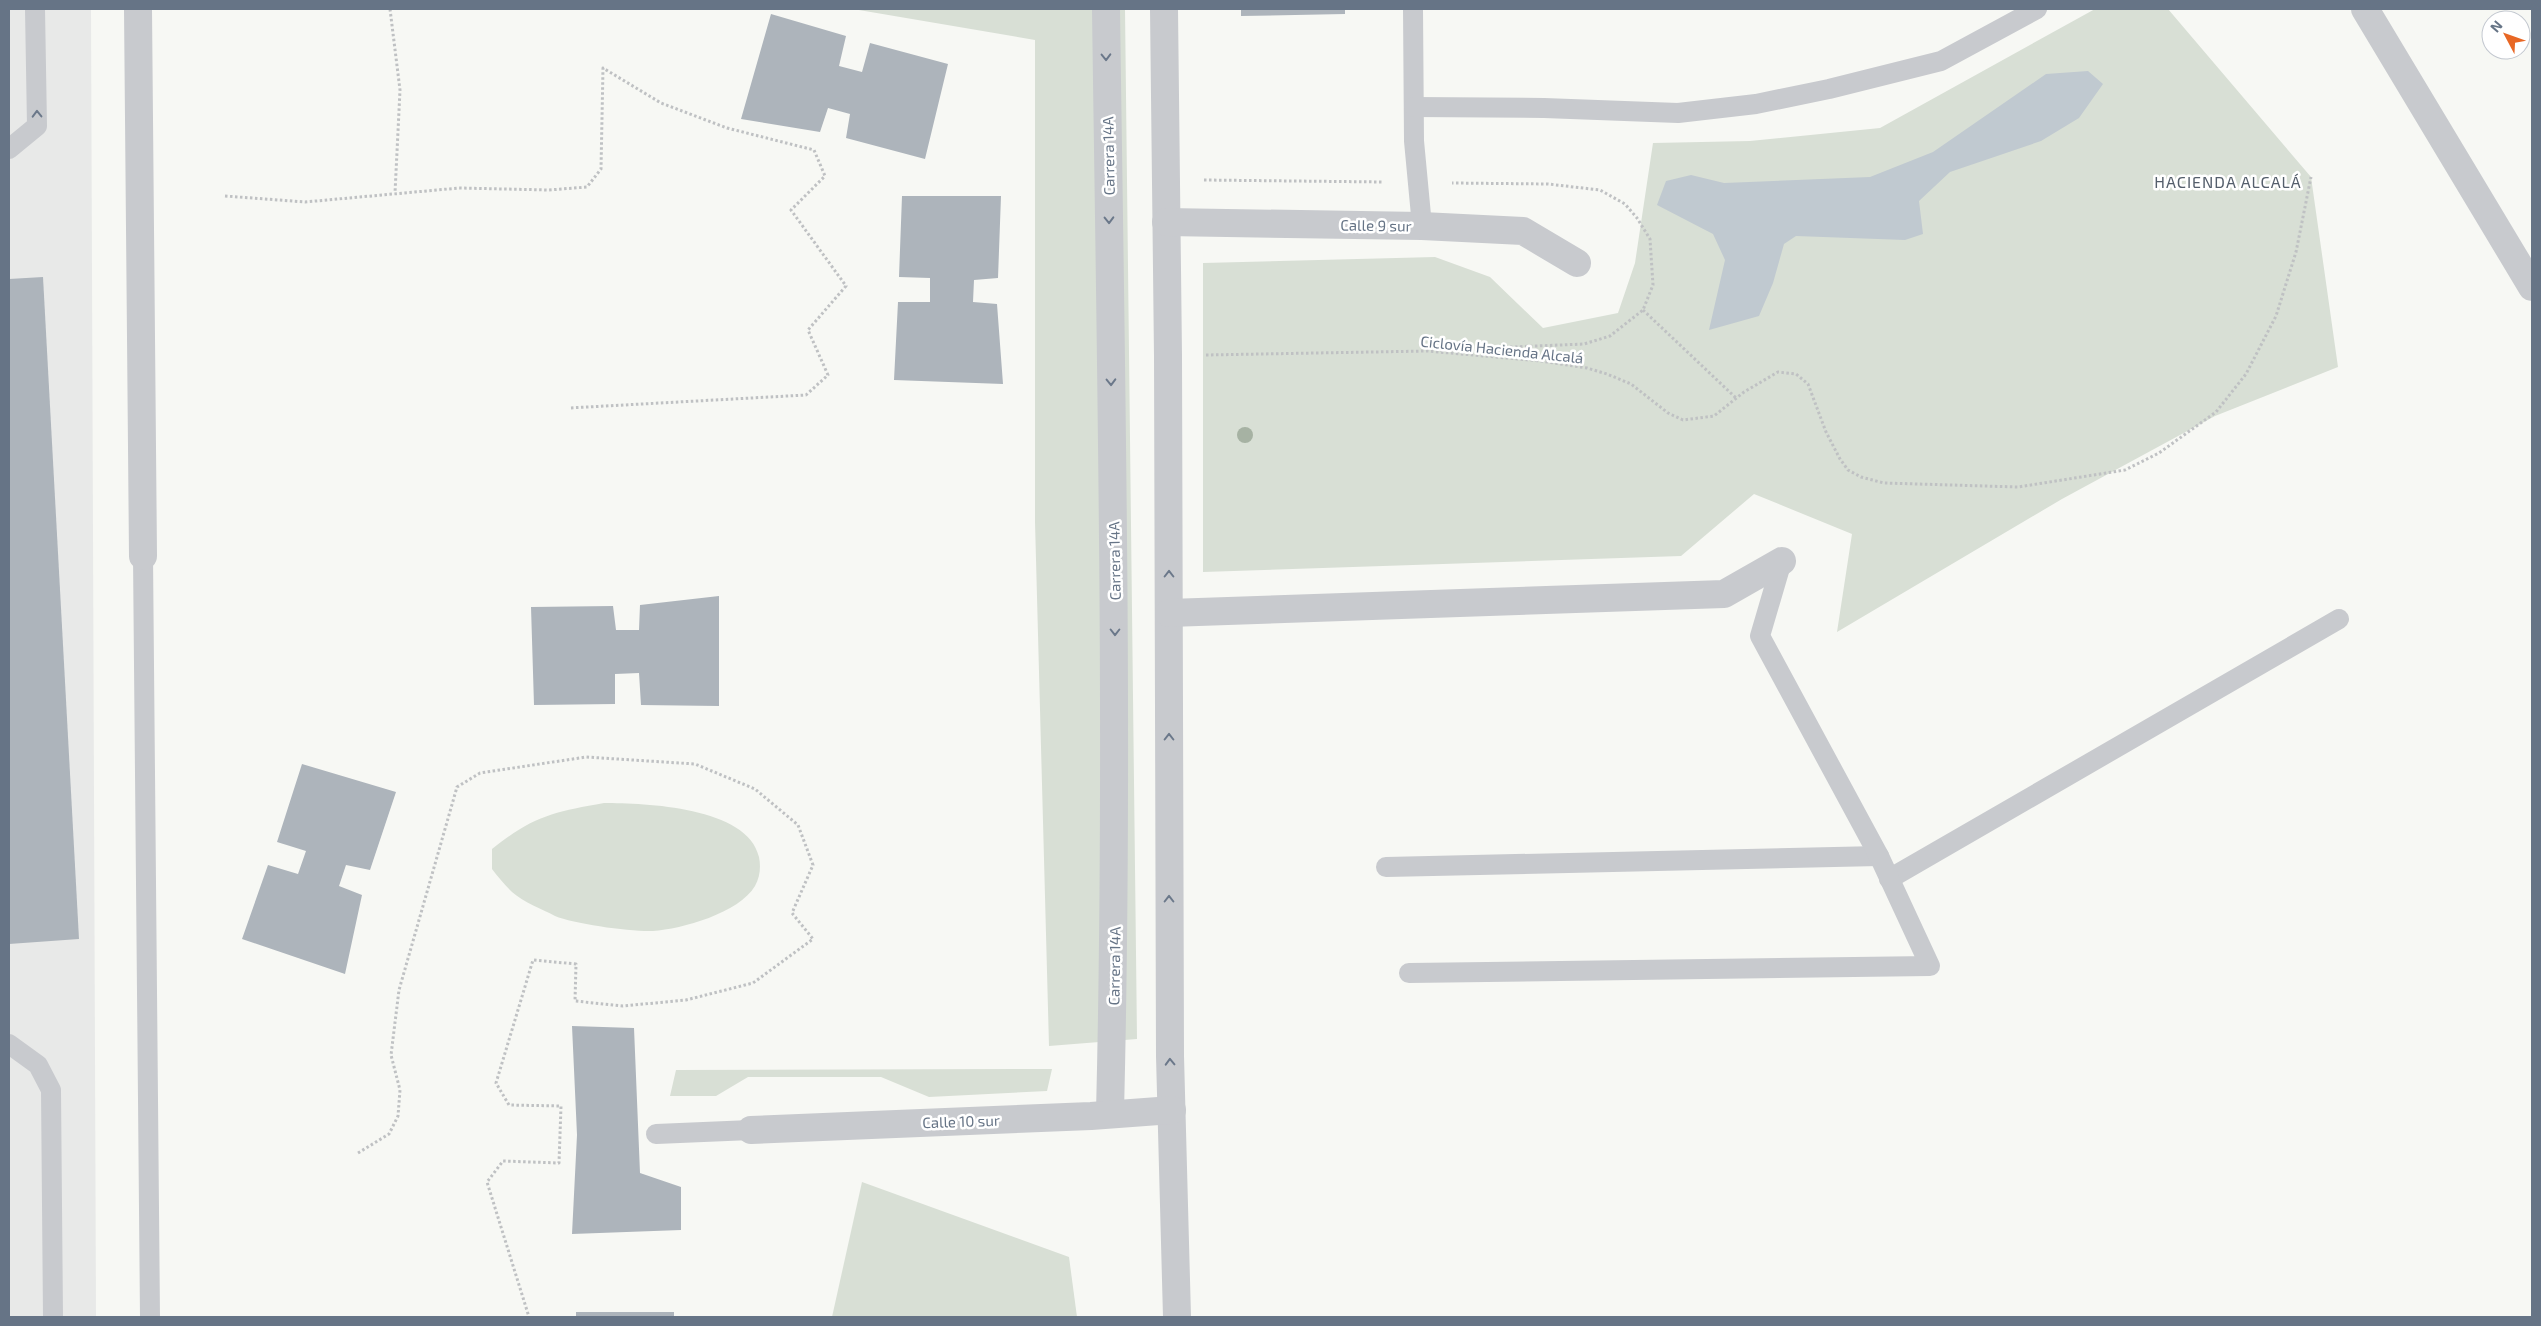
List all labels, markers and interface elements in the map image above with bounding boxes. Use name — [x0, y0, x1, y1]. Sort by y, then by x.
north arrow — [2481, 10, 2531, 60]
text: N — [2486, 17, 2506, 36]
one-way arrow — [1101, 54, 1111, 62]
one-way arrow — [32, 110, 42, 118]
street label: Carrera 14A — [1098, 116, 1118, 196]
district label: HACIENDA ALCALÁ — [2154, 172, 2302, 191]
street label: Calle 9 sur — [1340, 215, 1412, 235]
one-way arrow — [1104, 216, 1114, 224]
street label: Ciclovía Hacienda Alcalá — [1420, 331, 1584, 367]
one-way arrow — [1106, 379, 1117, 387]
street label: Carrera 14A — [1104, 521, 1124, 601]
one-way arrow — [1164, 570, 1174, 578]
one-way arrow — [1110, 629, 1120, 637]
one-way arrow — [1164, 732, 1174, 740]
one-way arrow — [1164, 895, 1174, 902]
street label: Carrera 14A — [1104, 926, 1124, 1006]
one-way arrow — [1165, 1057, 1175, 1065]
street label: Calle 10 sur — [922, 1111, 1000, 1131]

